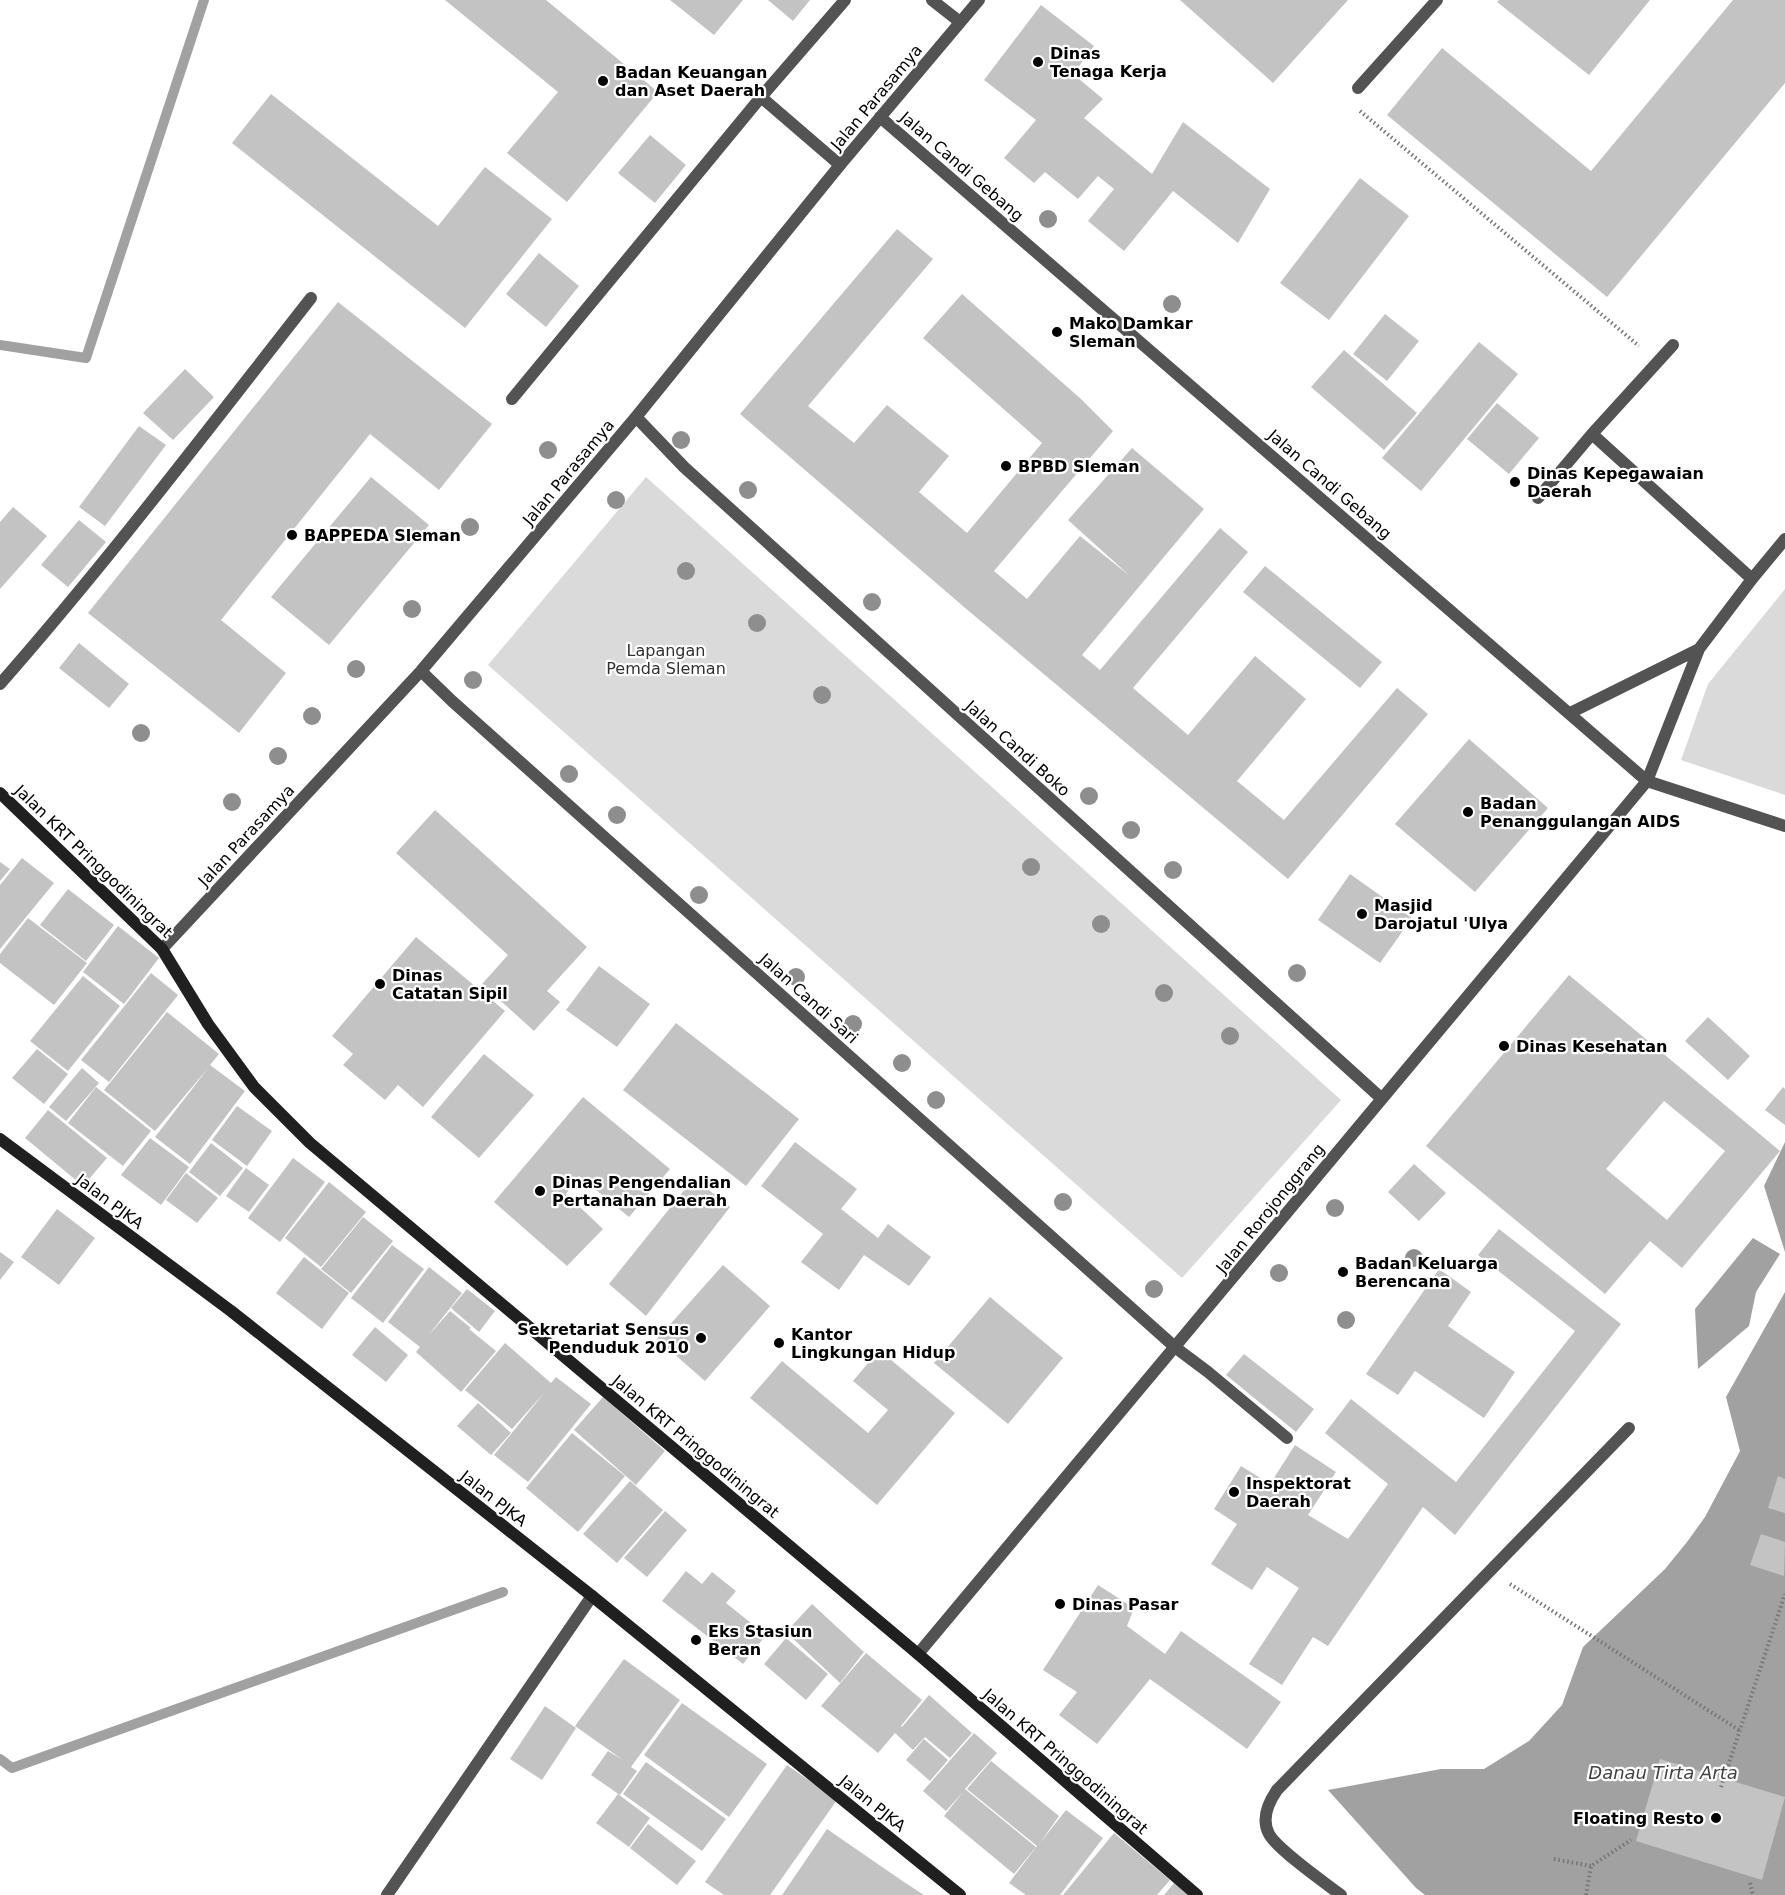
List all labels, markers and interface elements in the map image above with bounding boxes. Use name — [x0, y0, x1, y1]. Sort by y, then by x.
street label: Jalan Parasamya — [826, 41, 926, 155]
place label: Dinas Tenaga Kerja — [1050, 44, 1167, 81]
marker: Dinas Tenaga Kerja — [1031, 55, 1045, 69]
place label: Badan Keuangan dan Aset Daerah — [615, 63, 767, 100]
marker: Badan Keuangan dan Aset Daerah — [596, 74, 610, 88]
street label: Jalan Candi Gebang — [895, 107, 1027, 225]
place label: Mako Damkar Sleman — [1069, 314, 1193, 351]
marker: Mako Damkar Sleman — [1050, 325, 1064, 339]
street label: Jalan Parasamya — [518, 416, 618, 530]
street label: Jalan Candi Gebang — [1263, 425, 1395, 543]
place label: BPBD Sleman — [1018, 457, 1140, 476]
marker: BPBD Sleman — [999, 459, 1013, 473]
place label: Dinas Kepegawaian Daerah — [1527, 464, 1704, 501]
marker: Dinas Kepegawaian Daerah — [1508, 475, 1522, 489]
place label: BAPPEDA Sleman — [304, 526, 461, 545]
marker: BAPPEDA Sleman — [285, 528, 299, 542]
park label: Lapangan Pemda Sleman — [606, 641, 726, 678]
street label: Jalan Candi Boko — [961, 696, 1074, 800]
street label: Jalan KRT Pringgodiningrat — [10, 780, 177, 942]
street label: Jalan Parasamya — [194, 781, 298, 891]
place label: Badan Penanggulangan AIDS — [1480, 794, 1680, 831]
marker: Badan Penanggulangan AIDS — [1461, 805, 1475, 819]
place label: Masjid Darojatul 'Ulya — [1374, 896, 1508, 933]
marker: Masjid Darojatul 'Ulya — [1355, 907, 1369, 921]
street label: Jalan Candi Sari — [755, 949, 862, 1048]
place label: Dinas Catatan Sipil — [392, 966, 508, 1003]
marker: Dinas Catatan Sipil — [373, 977, 387, 991]
place label: Dinas Kesehatan — [1516, 1037, 1667, 1056]
marker: Dinas Kesehatan — [1497, 1039, 1511, 1053]
street label: Jalan Rorojonggrang — [1212, 1140, 1329, 1278]
street label: Jalan PJKA — [71, 1169, 147, 1233]
place label: Dinas Pengendalian Pertanahan Daerah — [552, 1173, 731, 1210]
marker: Dinas Pengendalian Pertanahan Daerah — [533, 1184, 547, 1198]
place label: Badan Keluarga Berencana — [1355, 1254, 1498, 1291]
marker: Badan Keluarga Berencana — [1336, 1265, 1350, 1279]
place label: Sekretariat Sensus Penduduk 2010 — [517, 1320, 689, 1357]
place label: Kantor Lingkungan Hidup — [791, 1325, 955, 1362]
marker: Sekretariat Sensus Penduduk 2010 — [694, 1331, 708, 1345]
marker: Kantor Lingkungan Hidup — [772, 1336, 786, 1350]
street label: Jalan KRT Pringgodiningrat — [608, 1370, 783, 1522]
street label: Jalan PJKA — [456, 1466, 531, 1530]
place label: Inspektorat Daerah — [1246, 1474, 1351, 1511]
marker: Inspektorat Daerah — [1227, 1485, 1241, 1499]
place label: Dinas Pasar — [1072, 1595, 1178, 1614]
marker: Dinas Pasar — [1053, 1597, 1067, 1611]
place label: Eks Stasiun Beran — [708, 1622, 812, 1659]
marker: Eks Stasiun Beran — [689, 1633, 703, 1647]
street label: Jalan KRT Pringgodiningrat — [979, 1684, 1152, 1838]
water label: Danau Tirta Arta — [1588, 1762, 1738, 1783]
street label: Jalan PJKA — [835, 1770, 910, 1836]
place label: Floating Resto — [1573, 1809, 1704, 1828]
marker: Floating Resto — [1709, 1811, 1723, 1825]

